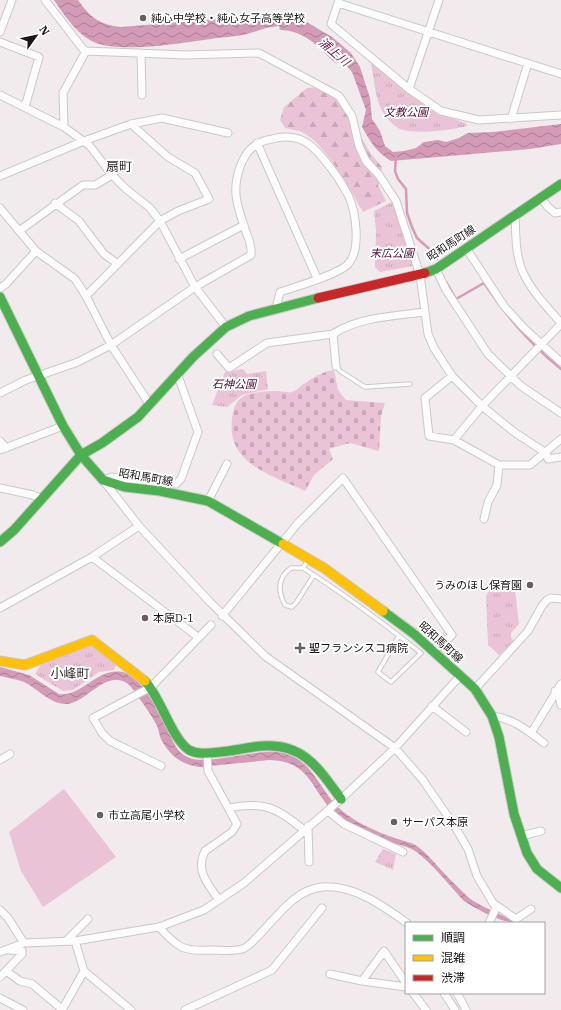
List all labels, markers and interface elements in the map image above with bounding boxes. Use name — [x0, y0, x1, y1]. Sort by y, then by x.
place label: 純心中学校・純心女子高等学校 — [151, 11, 305, 25]
marker: 純心中学校・純心女子高等学校 — [138, 13, 148, 23]
north arrow — [16, 16, 56, 56]
text: N — [36, 23, 53, 38]
water label: 浦上川 — [316, 34, 354, 70]
park label: 文教公園 — [384, 105, 430, 119]
district label: 扇町 — [106, 158, 132, 175]
street label: 昭和馬町線 — [424, 222, 478, 264]
park label: 末広公園 — [370, 246, 416, 260]
park label: 石神公園 — [212, 377, 258, 391]
street label: 昭和馬町線 — [118, 465, 174, 489]
place label: うみのほし保育園 — [434, 578, 522, 592]
marker: うみのほし保育園 — [525, 580, 535, 590]
place label: 本原D-1 — [153, 611, 194, 625]
marker: 本原D-1 — [140, 613, 150, 623]
street label: 昭和馬町線 — [416, 618, 466, 666]
place label: 聖フランシスコ病院 — [309, 641, 408, 655]
marker: 聖フランシスコ病院 — [294, 642, 306, 654]
district label: 小峰町 — [50, 665, 90, 682]
place label: 市立高尾小学校 — [108, 808, 185, 822]
marker: 市立高尾小学校 — [95, 810, 105, 820]
place label: サーパス本原 — [402, 815, 468, 829]
marker: サーパス本原 — [389, 817, 399, 827]
legend — [405, 922, 545, 994]
text: 順調 — [441, 930, 465, 945]
text: 混雑 — [441, 950, 465, 965]
text: 渋滞 — [441, 970, 465, 985]

